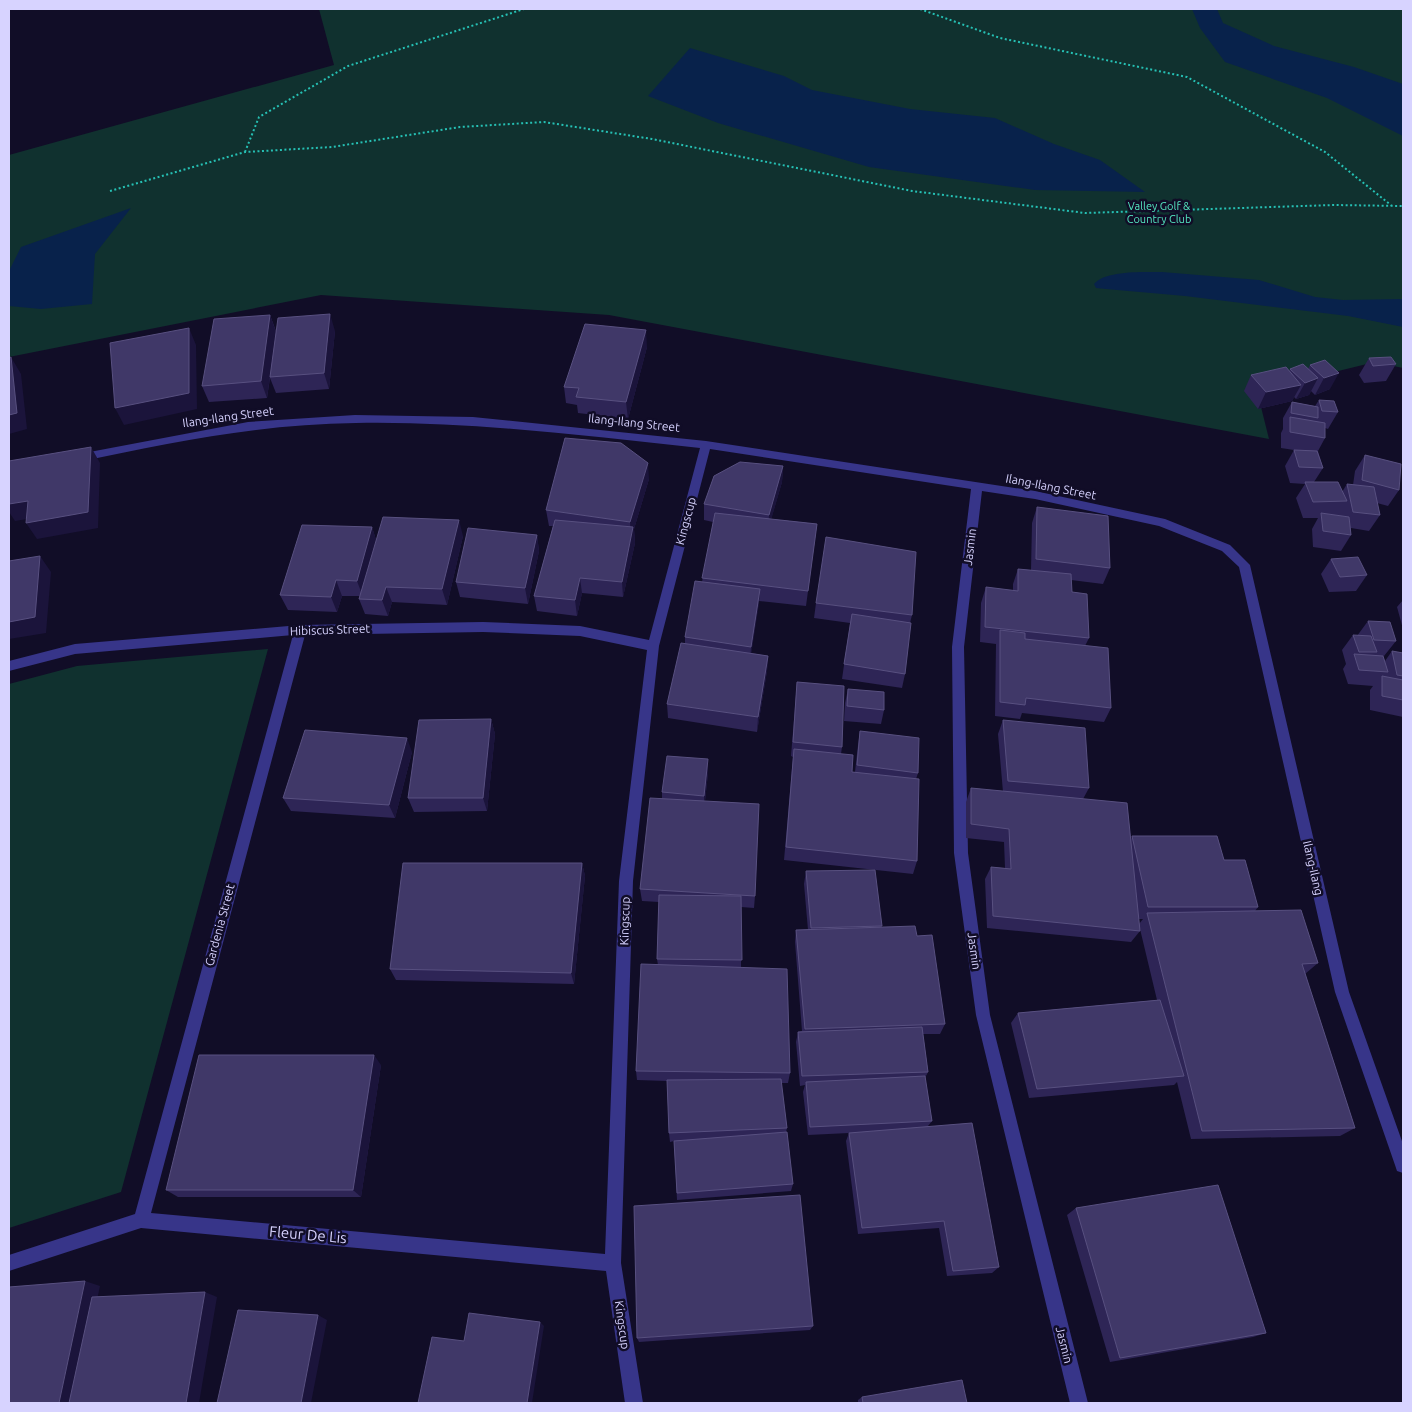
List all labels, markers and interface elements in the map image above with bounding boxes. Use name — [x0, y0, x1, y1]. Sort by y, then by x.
park label: Valley Golf & Country Club — [1127, 200, 1191, 225]
street label: Ilang-Ilang Street — [181, 404, 275, 429]
street label: Ilang-Ilang Street — [588, 411, 681, 434]
street label: Ilang-Ilang Street — [1005, 471, 1098, 502]
street label: Kingscup — [673, 496, 698, 546]
street label: Jasmin — [961, 528, 978, 566]
street label: Hibiscus Street — [290, 622, 371, 637]
street label: Ilang-Ilang — [1301, 839, 1326, 897]
street label: Gardenia Street — [202, 882, 237, 967]
street label: Kingscup — [617, 896, 632, 946]
street label: Jasmin — [965, 932, 984, 970]
street label: Fleur De Lis — [269, 1223, 348, 1246]
street label: Kingscup — [613, 1300, 632, 1350]
street label: Jasmin — [1054, 1325, 1075, 1365]

